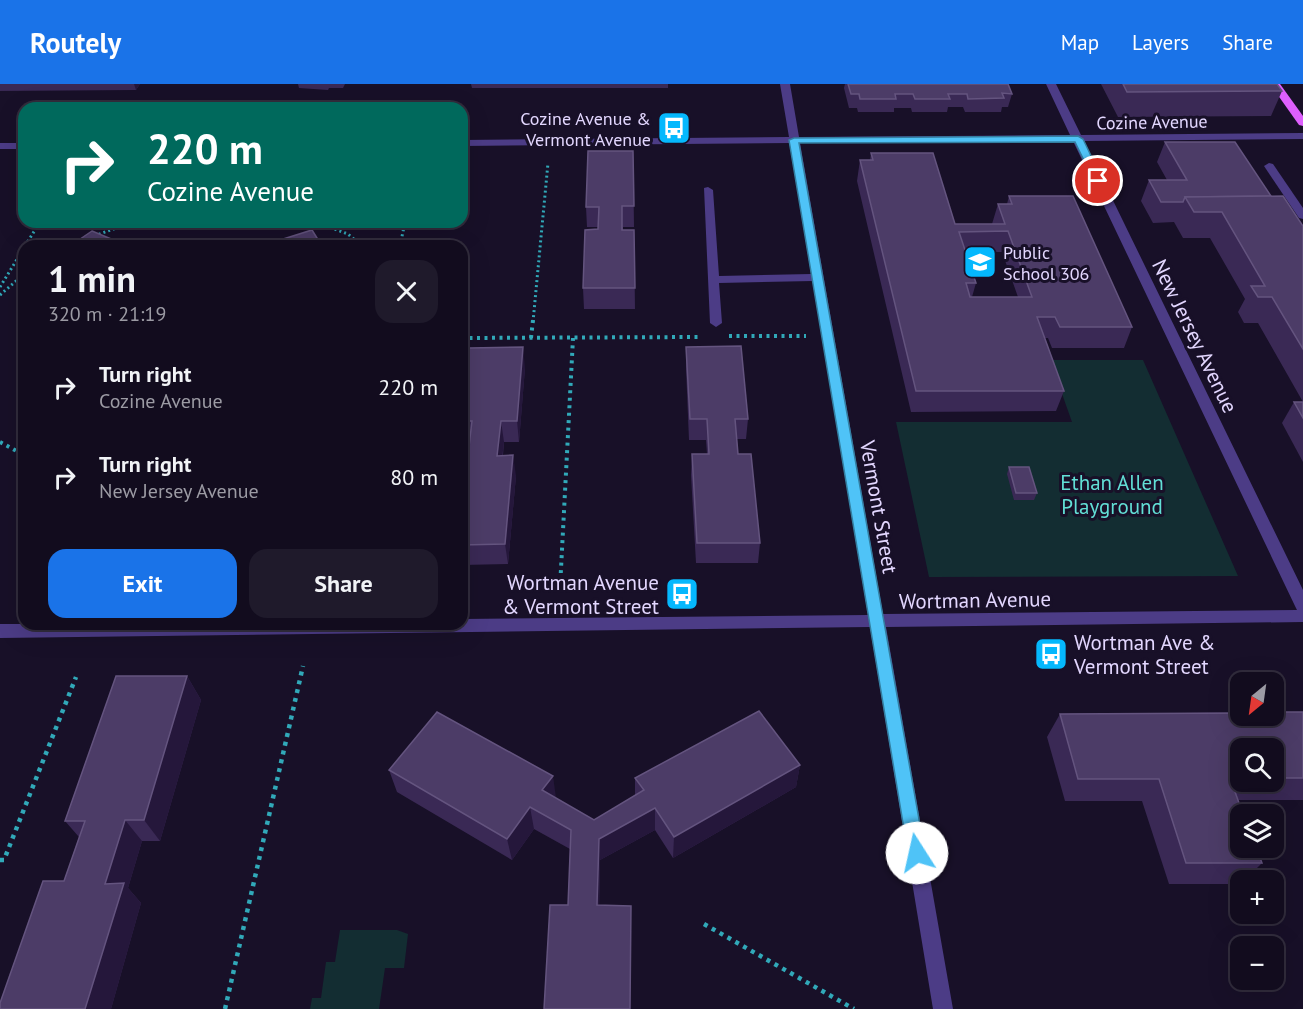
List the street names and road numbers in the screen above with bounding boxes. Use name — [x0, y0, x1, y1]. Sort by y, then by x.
street label: Cozine Avenue — [1096, 110, 1208, 134]
street label: New Jersey Avenue — [1146, 255, 1244, 417]
street label: Vermont Street — [854, 437, 904, 576]
street label: Wortman Avenue — [899, 585, 1051, 615]

